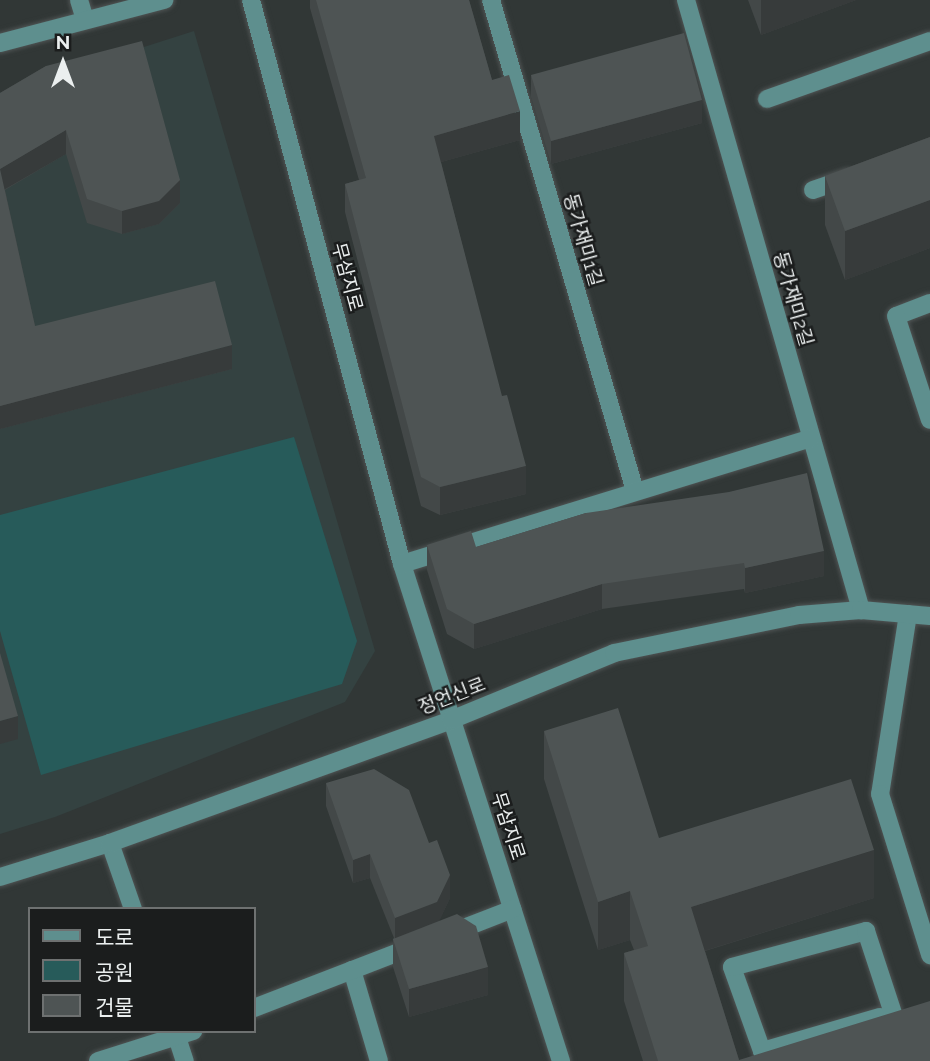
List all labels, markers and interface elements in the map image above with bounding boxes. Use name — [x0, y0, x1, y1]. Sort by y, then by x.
north arrow — [28, 28, 98, 98]
text: N — [56, 31, 70, 53]
street label: 동가재미1길 — [559, 191, 607, 289]
street label: 무삼지로 — [327, 240, 367, 314]
street label: 동가재미2길 — [769, 249, 817, 349]
street label: 정언신로 — [415, 673, 489, 719]
street label: 무삼지로 — [486, 789, 530, 863]
legend — [28, 907, 256, 1033]
text: 도로 — [95, 925, 134, 950]
text: 공원 — [95, 960, 134, 985]
text: 건물 — [95, 995, 134, 1020]

